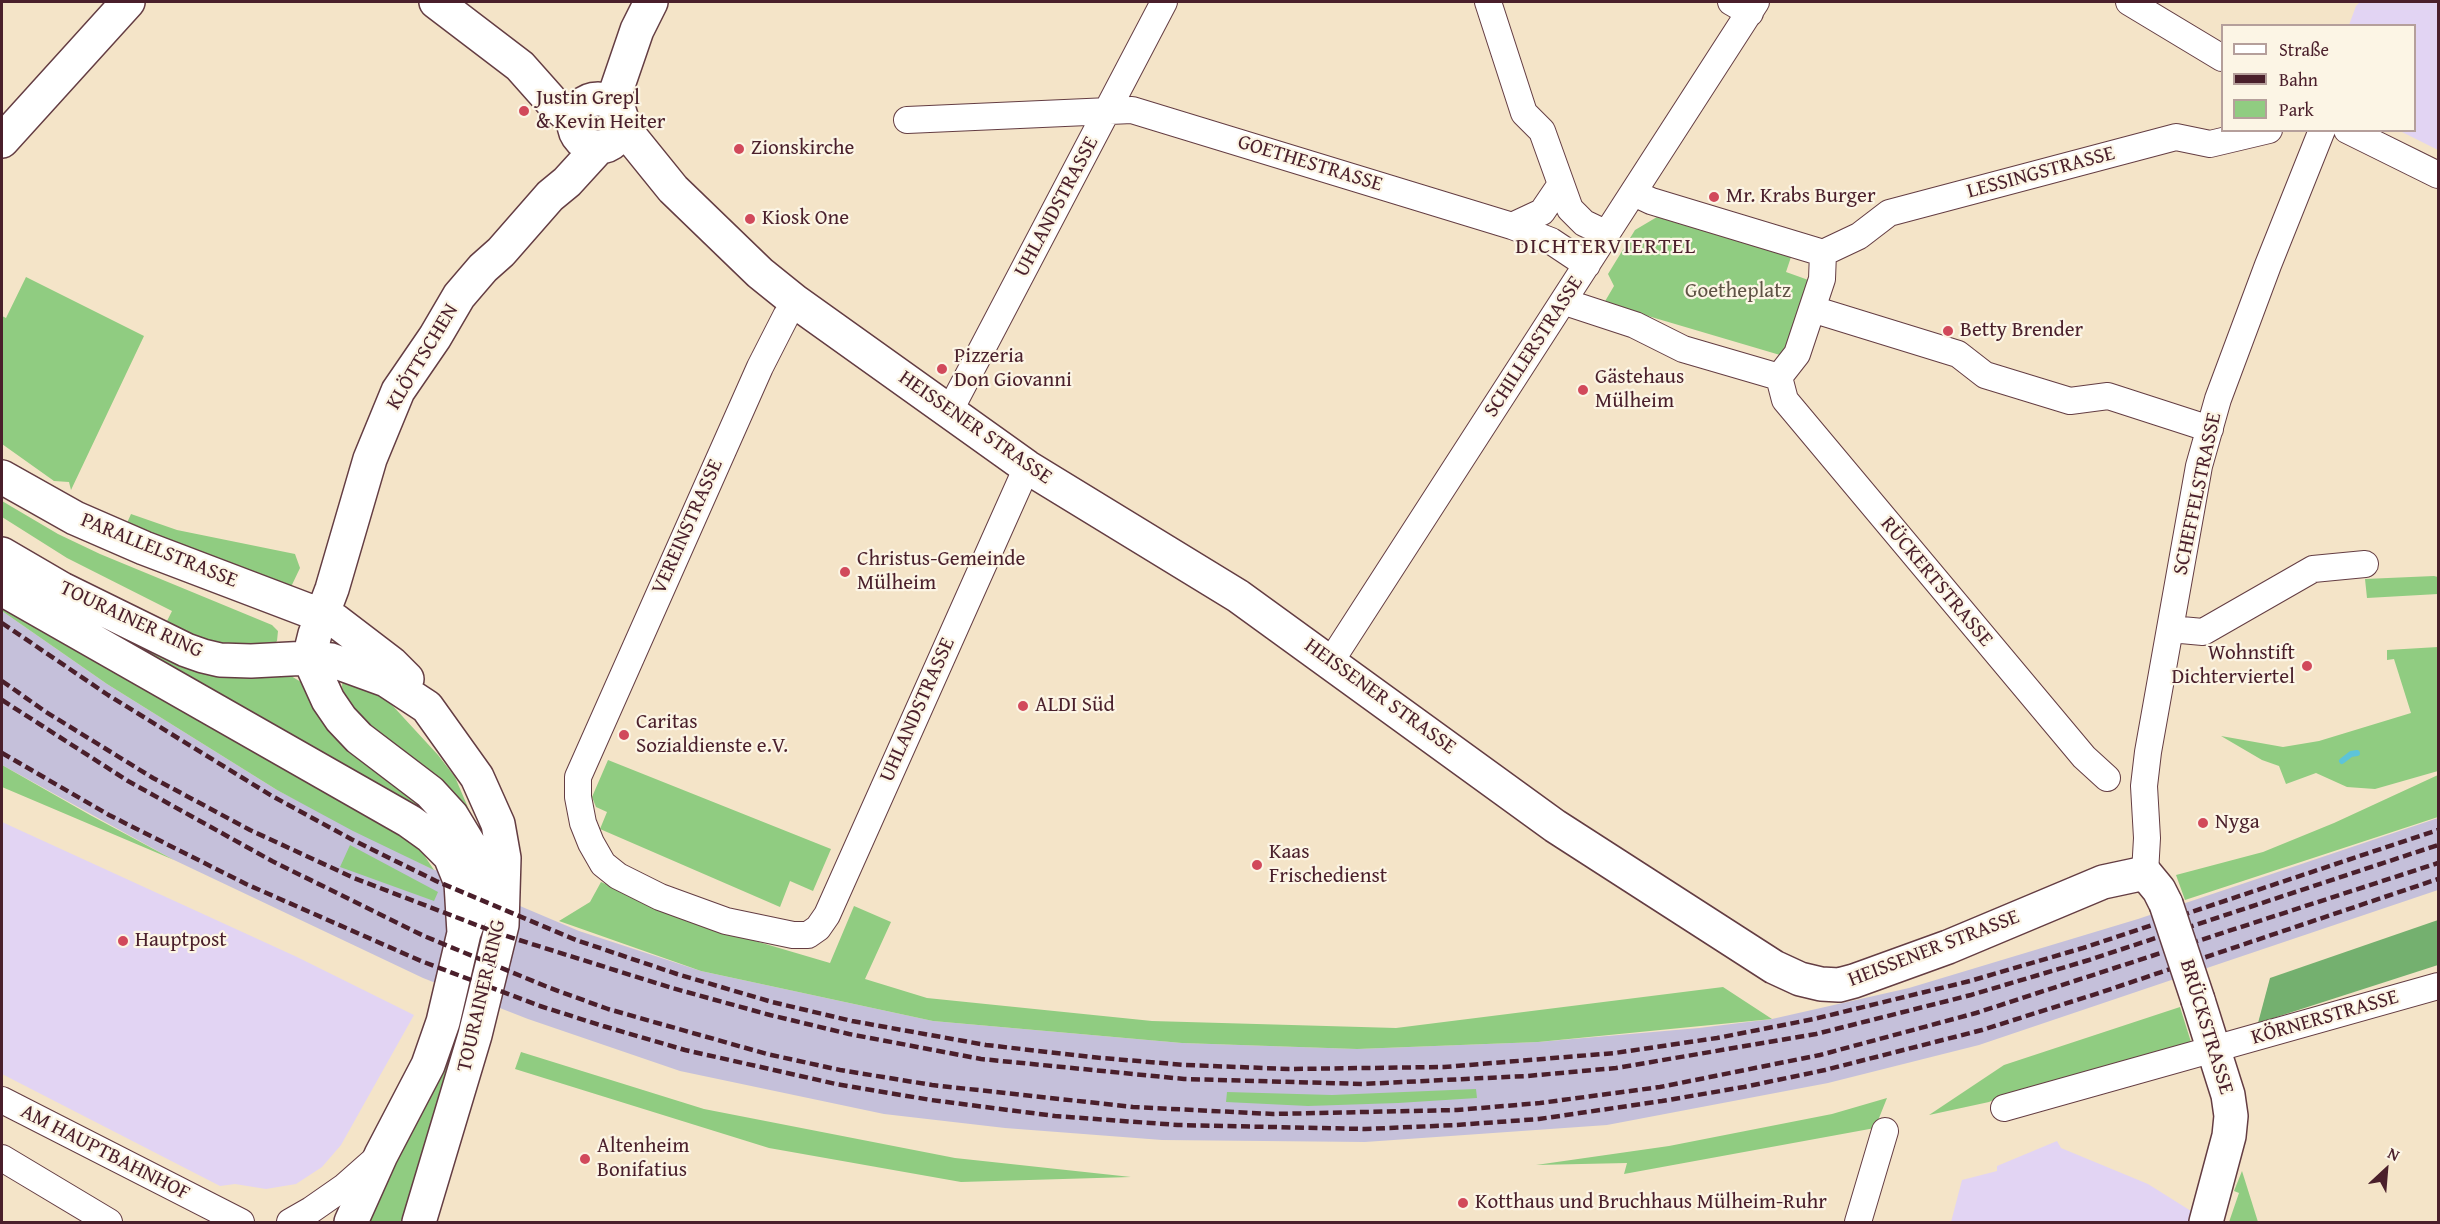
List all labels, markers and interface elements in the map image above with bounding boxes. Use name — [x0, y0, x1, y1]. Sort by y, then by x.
legend — [2221, 24, 2416, 132]
text: Straße — [2279, 36, 2329, 63]
text: Bahn — [2279, 66, 2318, 93]
place label: Justin Grepl & Kevin Heiter — [536, 86, 665, 136]
text: Park — [2279, 96, 2314, 123]
marker: Justin Grepl & Kevin Heiter — [517, 104, 531, 118]
street label: GOETHESTRASSE — [1235, 130, 1385, 198]
street label: UHLANDSTRASSE — [1009, 133, 1105, 281]
place label: Zionskirche — [751, 136, 854, 162]
street label: LESSINGSTRASSE — [1964, 141, 2118, 205]
marker: Zionskirche — [732, 142, 746, 156]
place label: Mr. Krabs Burger — [1726, 184, 1876, 210]
marker: Mr. Krabs Burger — [1707, 190, 1721, 204]
place label: Kiosk One — [762, 206, 849, 232]
marker: Kiosk One — [743, 212, 757, 226]
district label: DICHTERVIERTEL — [1515, 234, 1697, 260]
street label: SCHILLERSTRASSE — [1479, 272, 1589, 422]
park label: Goetheplatz — [1685, 279, 1791, 305]
street label: KLÖTTSCHEN — [382, 300, 464, 414]
place label: Betty Brender — [1960, 318, 2083, 344]
marker: Betty Brender — [1941, 324, 1955, 338]
place label: Pizzeria Don Giovanni — [954, 344, 1072, 394]
marker: Pizzeria Don Giovanni — [935, 362, 949, 376]
place label: Gästehaus Mülheim — [1595, 365, 1684, 415]
street label: HEISSENER STRASSE — [894, 366, 1056, 490]
marker: Gästehaus Mülheim — [1576, 383, 1590, 397]
street label: SCHEFFELSTRASSE — [2168, 410, 2228, 578]
street label: VEREINSTRASSE — [647, 456, 729, 598]
street label: PARALLELSTRASSE — [77, 508, 241, 594]
street label: RÜCKERTSTRASSE — [1874, 512, 1998, 652]
place label: Christus-Gemeinde Mülheim — [857, 547, 1025, 597]
marker: Christus-Gemeinde Mülheim — [838, 565, 852, 579]
street label: TOURAINER RING — [55, 576, 207, 664]
street label: UHLANDSTRASSE — [875, 634, 961, 786]
street label: HEISSENER STRASSE — [1299, 634, 1461, 760]
place label: Wohnstift Dichterviertel — [2172, 641, 2295, 691]
marker: Wohnstift Dichterviertel — [2300, 659, 2314, 673]
place label: ALDI Süd — [1035, 693, 1115, 719]
marker: ALDI Süd — [1016, 699, 1030, 713]
place label: Caritas Sozialdienste e.V. — [636, 710, 788, 760]
marker: Caritas Sozialdienste e.V. — [617, 728, 631, 742]
place label: Nyga — [2215, 810, 2260, 836]
marker: Nyga — [2196, 816, 2210, 830]
place label: Kaas Frischedienst — [1269, 840, 1387, 890]
marker: Kaas Frischedienst — [1250, 858, 1264, 872]
street label: HEISSENER STRASSE — [1845, 905, 2023, 993]
street label: TOURAINER RING — [452, 917, 512, 1075]
place label: Hauptpost — [135, 928, 227, 954]
marker: Hauptpost — [116, 934, 130, 948]
street label: BRÜCKSTRASSE — [2174, 957, 2238, 1097]
street label: KÖRNERSTRASSE — [2249, 985, 2401, 1051]
street label: AM HAUPTBAHNHOF — [16, 1099, 194, 1207]
place label: Altenheim Bonifatius — [597, 1134, 689, 1184]
north arrow — [2356, 1140, 2416, 1200]
text: N — [2384, 1141, 2404, 1167]
marker: Altenheim Bonifatius — [578, 1152, 592, 1166]
place label: Kotthaus und Bruchhaus Mülheim-Ruhr — [1475, 1190, 1827, 1216]
marker: Kotthaus und Bruchhaus Mülheim-Ruhr — [1456, 1196, 1470, 1210]

